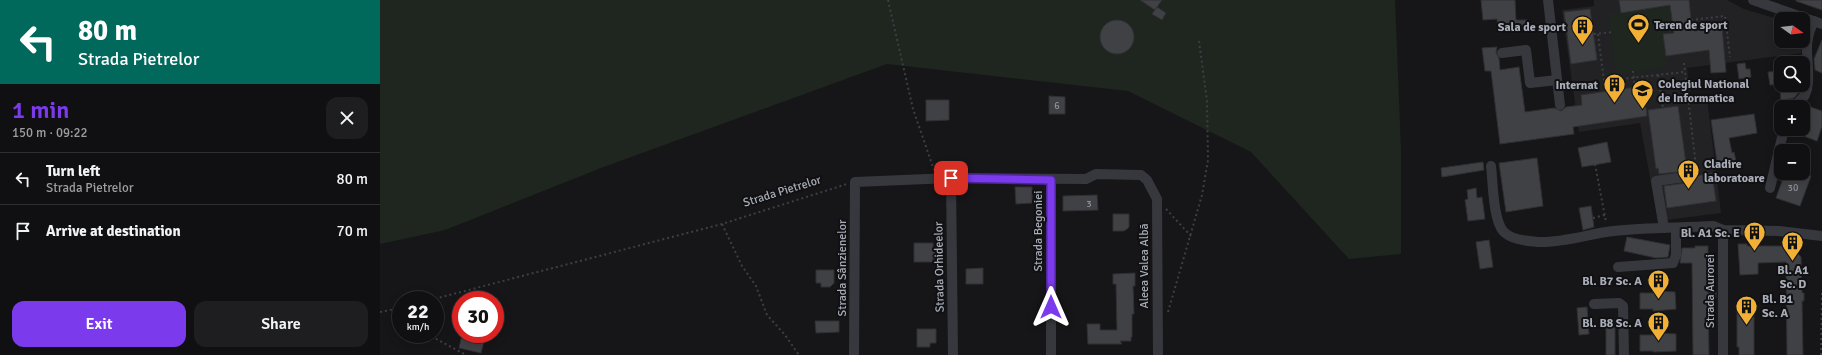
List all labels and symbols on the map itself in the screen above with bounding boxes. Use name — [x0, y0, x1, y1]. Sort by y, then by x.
sports icon: Teren de sport — [1625, 12, 1651, 45]
north arrow — [1774, 12, 1810, 48]
building icon: Sala de sport — [1569, 14, 1595, 47]
place label: Teren de sport — [1654, 18, 1728, 33]
place label: Sala de sport — [1498, 20, 1567, 35]
building icon: Internat — [1601, 72, 1627, 105]
place label: Colegiul National de Informatica — [1658, 77, 1750, 106]
place label: Internat — [1555, 78, 1598, 93]
school or university icon: Colegiul National de Informatica — [1629, 78, 1655, 111]
house number: 6 — [1054, 100, 1060, 112]
place label: Cladire laboratoare — [1704, 157, 1765, 186]
building icon: Cladire laboratoare — [1675, 158, 1701, 191]
pin — [934, 161, 968, 195]
street label: Strada Pietrelor — [741, 172, 824, 210]
house number: 30 — [1788, 182, 1798, 194]
street label: Strada Begoniei — [1031, 190, 1046, 272]
house number: 3 — [1086, 198, 1092, 210]
street label: Strada Sânzienelor — [835, 219, 850, 316]
building icon: Bl. A1 Sc. E — [1742, 220, 1768, 253]
street label: Strada Orhideelor — [931, 221, 948, 313]
street label: Aleea Valea Albă — [1137, 223, 1152, 309]
place label: Bl. A1 Sc. E — [1681, 226, 1740, 241]
building icon: Bl. A1 Sc. D — [1780, 230, 1806, 263]
street label: Strada Aurorei — [1703, 254, 1718, 328]
place label: Bl. A1 Sc. D — [1777, 263, 1809, 292]
building icon: Bl. B7 Sc. A — [1645, 268, 1671, 301]
place label: Bl. B7 Sc. A — [1582, 274, 1642, 289]
position arrow — [1030, 286, 1072, 328]
speed limit sign: 30 — [452, 291, 504, 343]
place label: Bl. B1 Sc. A — [1762, 292, 1794, 321]
building icon: Bl. B1 Sc. A — [1733, 293, 1759, 326]
building icon: Bl. B8 Sc. A — [1645, 310, 1671, 343]
place label: Bl. B8 Sc. A — [1582, 316, 1642, 331]

